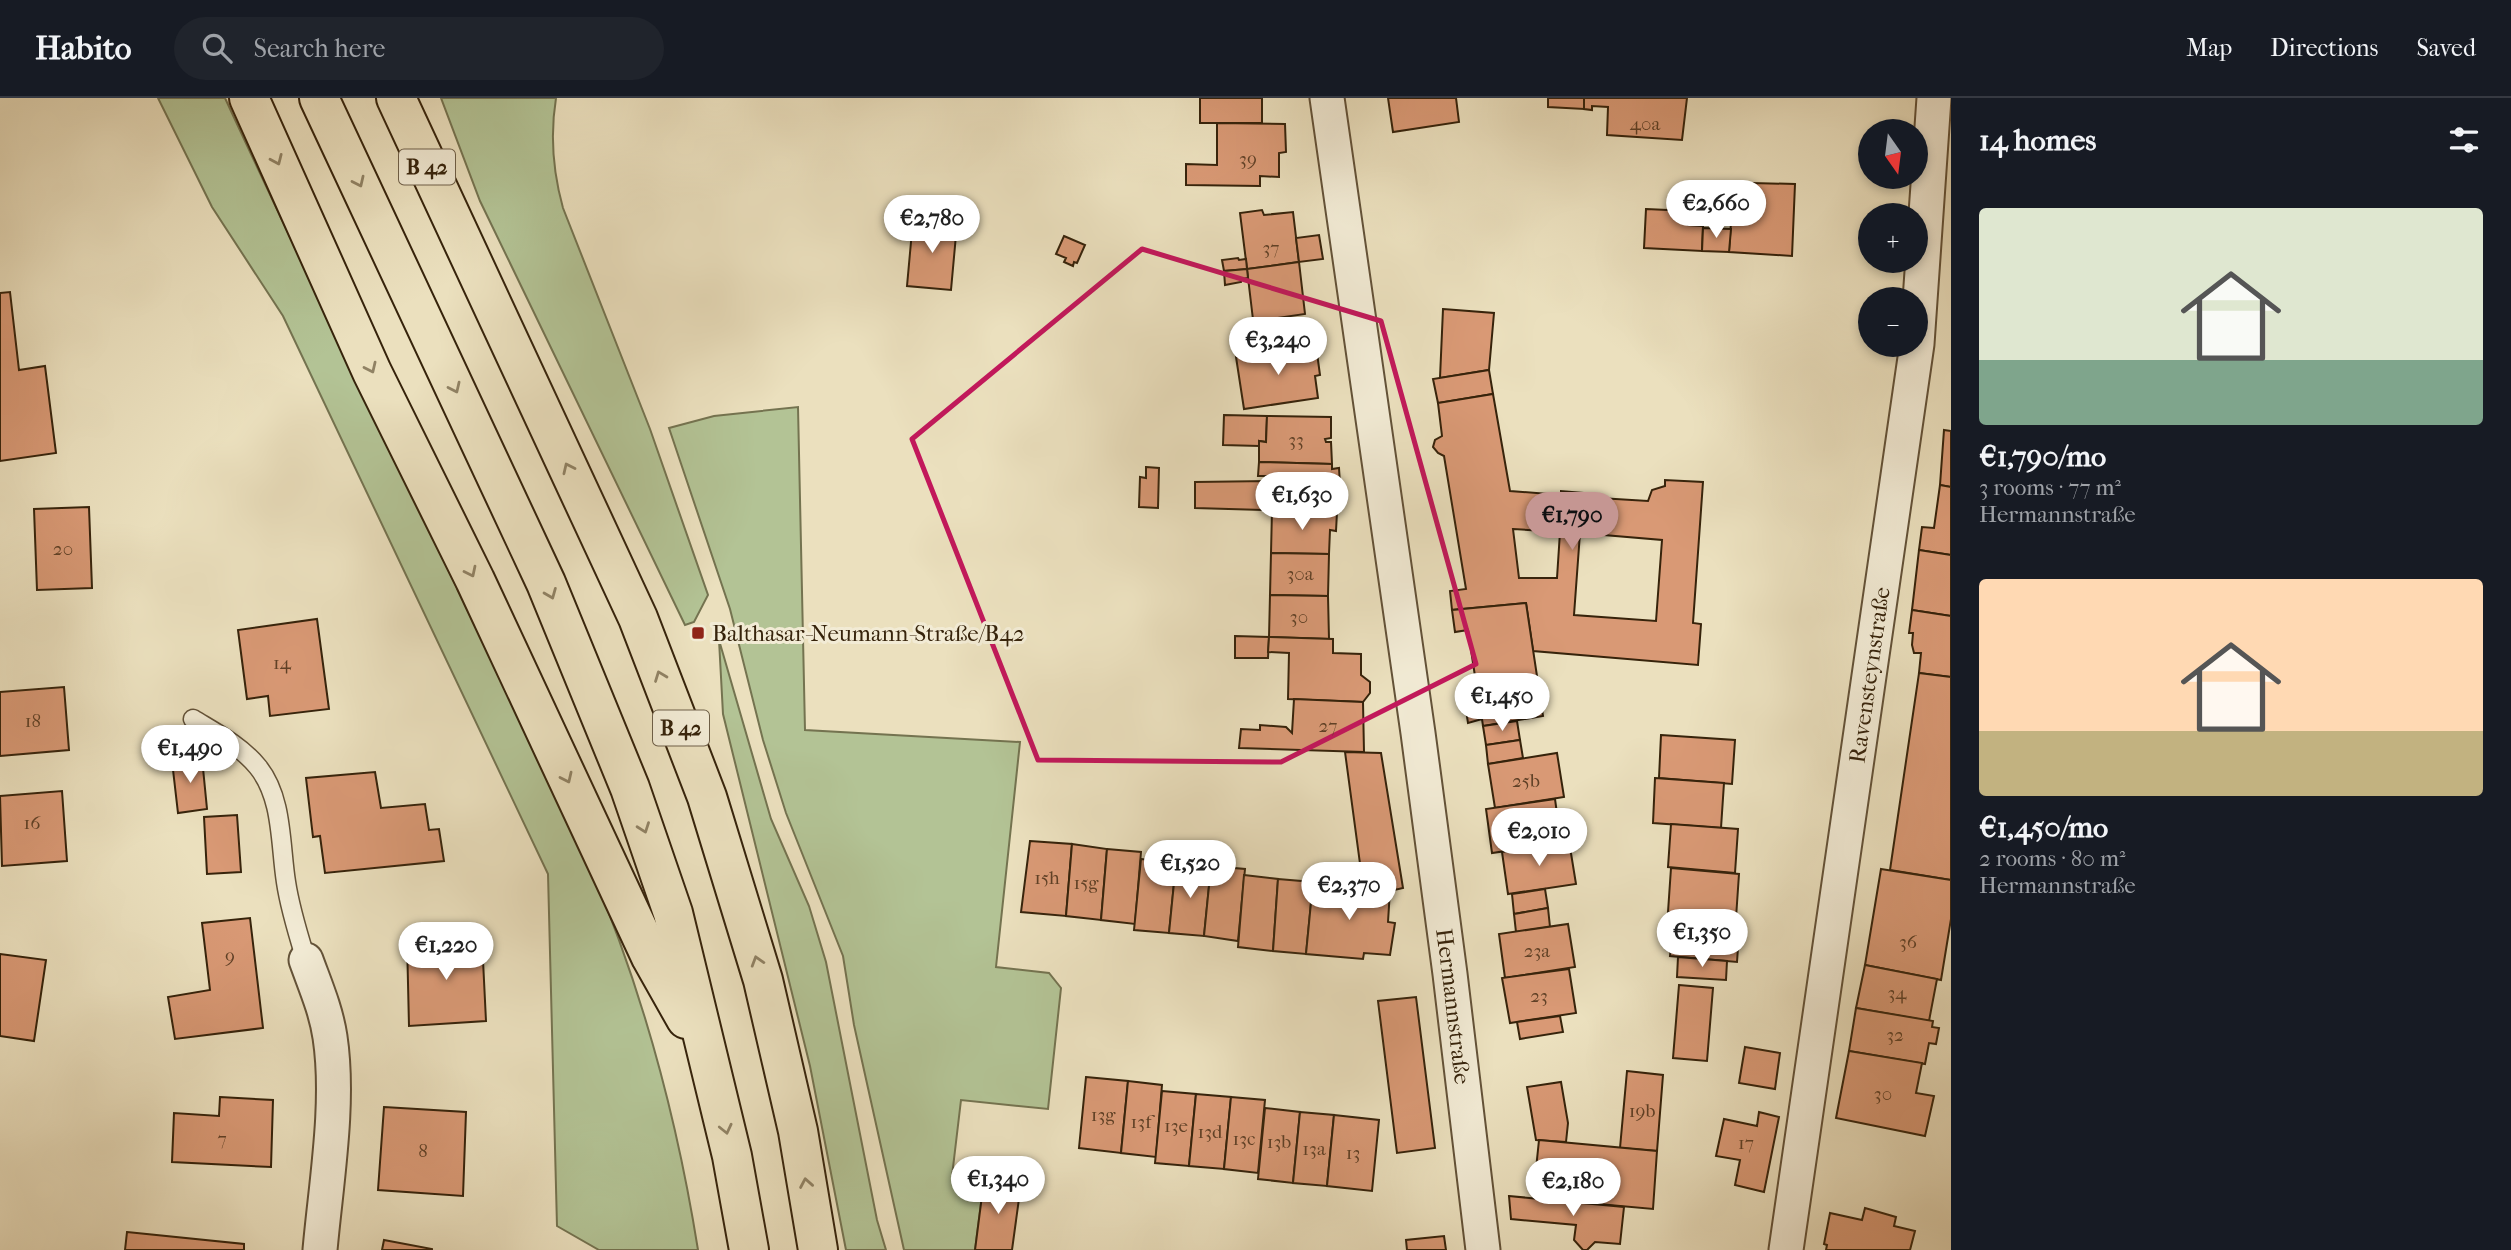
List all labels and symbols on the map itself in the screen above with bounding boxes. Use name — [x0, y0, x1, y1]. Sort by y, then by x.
house number: 40a — [1630, 113, 1660, 135]
north arrow — [1858, 119, 1928, 189]
house number: 39 — [1239, 148, 1257, 170]
road number: B 42 — [399, 150, 455, 184]
one-way arrow — [269, 153, 283, 165]
one-way arrow — [350, 175, 364, 187]
pin: €2,660 — [1659, 180, 1773, 240]
pin: €2,780 — [875, 195, 989, 255]
house number: 37 — [1263, 237, 1279, 259]
pin: €3,240 — [1221, 317, 1335, 377]
one-way arrow — [362, 361, 376, 373]
one-way arrow — [447, 381, 461, 393]
house number: 33 — [1288, 429, 1304, 451]
one-way arrow — [562, 463, 576, 475]
pin: €1,630 — [1245, 472, 1359, 532]
pin: €1,790 — [1515, 492, 1629, 552]
house number: 20 — [53, 538, 73, 560]
house number: 30a — [1286, 563, 1314, 585]
one-way arrow — [463, 565, 477, 577]
street label: Ravensteynstraße — [1843, 585, 1895, 765]
one-way arrow — [542, 588, 556, 600]
house number: 30 — [1290, 606, 1308, 628]
place label: Balthasar-Neumann-Straße/B42 — [712, 620, 1025, 647]
marker: Balthasar-Neumann-Straße/B42 — [690, 625, 706, 641]
house number: 14 — [273, 652, 292, 674]
one-way arrow — [655, 670, 669, 682]
pin: €1,450 — [1445, 674, 1559, 733]
house number: 18 — [25, 710, 41, 732]
road number: B 42 — [653, 710, 709, 746]
house number: 27 — [1319, 715, 1337, 737]
pin: €1,490 — [133, 726, 247, 785]
house number: 25b — [1512, 770, 1540, 792]
one-way arrow — [558, 771, 572, 783]
pin: €2,010 — [1482, 808, 1596, 868]
house number: 16 — [24, 812, 41, 834]
one-way arrow — [636, 822, 650, 834]
pin: €1,520 — [1133, 840, 1247, 900]
pin: €2,370 — [1292, 862, 1406, 922]
house number: 15h — [1034, 867, 1060, 889]
house number: 15g — [1073, 872, 1099, 894]
pin: €1,350 — [1645, 910, 1759, 969]
pin: €1,220 — [389, 922, 503, 982]
street label: Hermannstraße — [1431, 927, 1477, 1086]
house number: 36 — [1899, 931, 1918, 953]
house number: 23a — [1524, 940, 1550, 962]
house number: 9 — [225, 945, 235, 967]
one-way arrow — [750, 955, 765, 967]
house number: 34 — [1887, 982, 1907, 1004]
house number: 23 — [1530, 985, 1548, 1007]
house number: 32 — [1886, 1024, 1904, 1046]
house number: 30 — [1874, 1083, 1892, 1105]
house number: 19b — [1629, 1100, 1655, 1122]
house number: 13g — [1091, 1104, 1116, 1126]
house number: 13f — [1131, 1111, 1155, 1133]
house number: 13e — [1164, 1115, 1188, 1137]
house number: 13d — [1198, 1121, 1223, 1143]
one-way arrow — [718, 1123, 733, 1135]
house number: 7 — [217, 1128, 227, 1150]
house number: 13c — [1233, 1128, 1255, 1150]
house number: 13b — [1267, 1131, 1291, 1153]
house number: 17 — [1738, 1132, 1754, 1154]
house number: 13a — [1302, 1138, 1326, 1160]
house number: 8 — [418, 1140, 428, 1162]
house number: 13 — [1346, 1142, 1360, 1164]
pin: €1,340 — [941, 1156, 1055, 1216]
pin: €2,180 — [1516, 1158, 1630, 1218]
one-way arrow — [799, 1177, 814, 1189]

